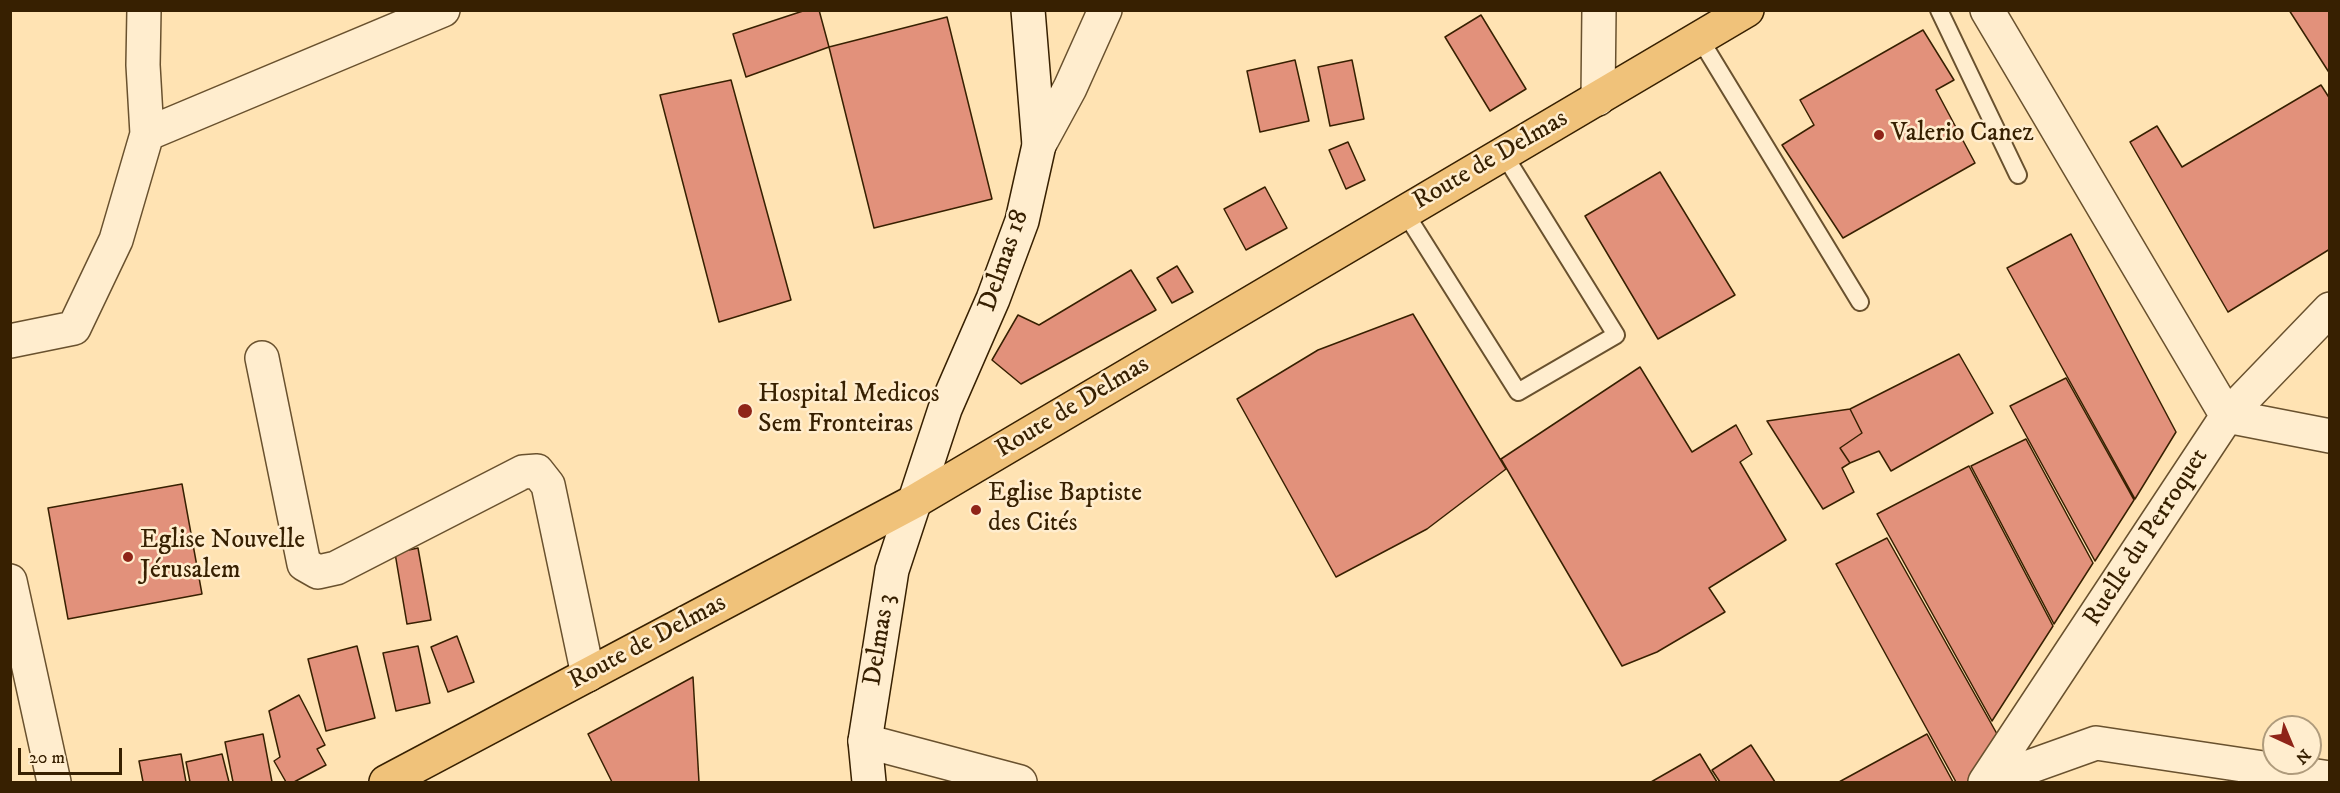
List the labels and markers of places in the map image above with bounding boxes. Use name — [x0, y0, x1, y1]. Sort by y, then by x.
place label: Valerio Canez — [1891, 119, 2034, 151]
marker: Valerio Canez — [1872, 128, 1886, 142]
place label: Hospital Medicos Sem Fronteiras — [758, 380, 940, 442]
marker: Hospital Medicos Sem Fronteiras — [736, 402, 754, 420]
place label: Eglise Baptiste des Cités — [988, 479, 1142, 540]
marker: Eglise Baptiste des Cités — [969, 503, 983, 517]
place label: Eglise Nouvelle Jérusalem — [140, 526, 305, 588]
marker: Eglise Nouvelle Jérusalem — [121, 550, 135, 564]

